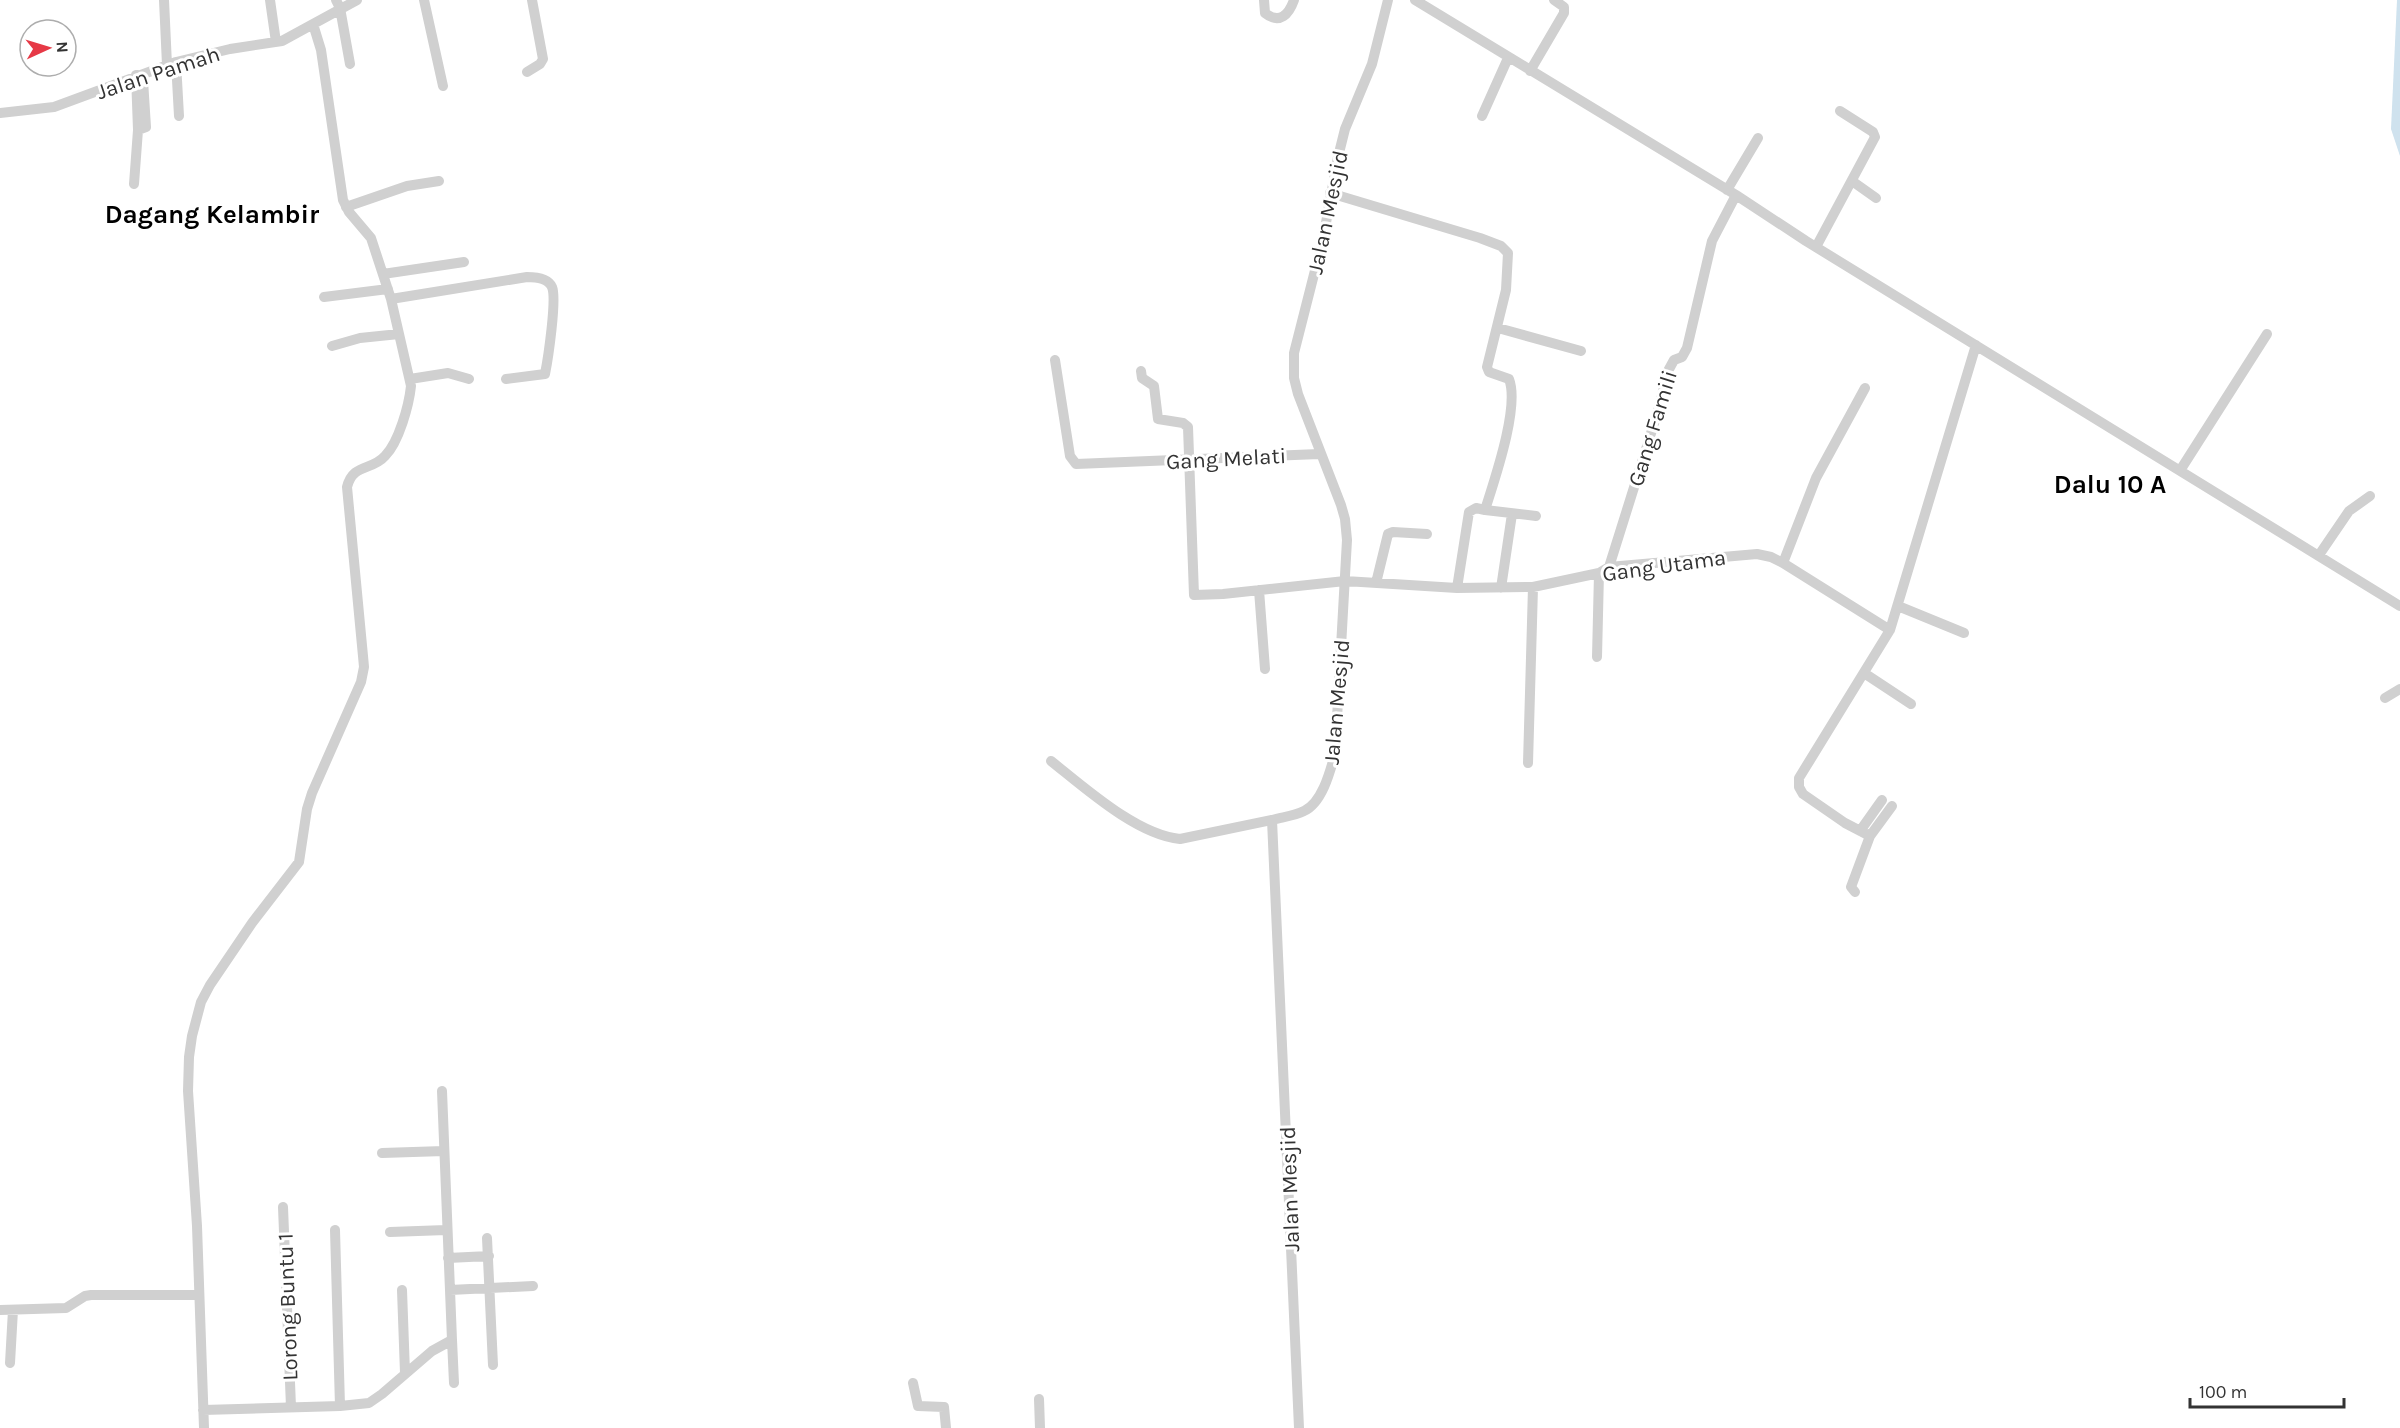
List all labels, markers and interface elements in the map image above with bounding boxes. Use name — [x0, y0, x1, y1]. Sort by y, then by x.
north arrow — [18, 18, 78, 78]
text: N — [53, 41, 72, 53]
street label: Jalan Pamah — [93, 41, 223, 105]
street label: Jalan Mesjid — [1302, 148, 1354, 276]
district label: Dagang Kelambir — [105, 199, 320, 230]
street label: Gang Famili — [1623, 367, 1683, 490]
street label: Gang Melati — [1165, 443, 1287, 475]
district label: Dalu 10 A — [2054, 469, 2166, 500]
street label: Gang Utama — [1601, 544, 1728, 588]
street label: Jalan Mesjid — [1319, 638, 1355, 766]
street label: Jalan Mesjid — [1275, 1126, 1305, 1252]
street label: Lorong Buntu 1 — [272, 1233, 304, 1381]
scale bar — [2190, 1371, 2344, 1409]
text: 100 m — [2199, 1381, 2247, 1403]

